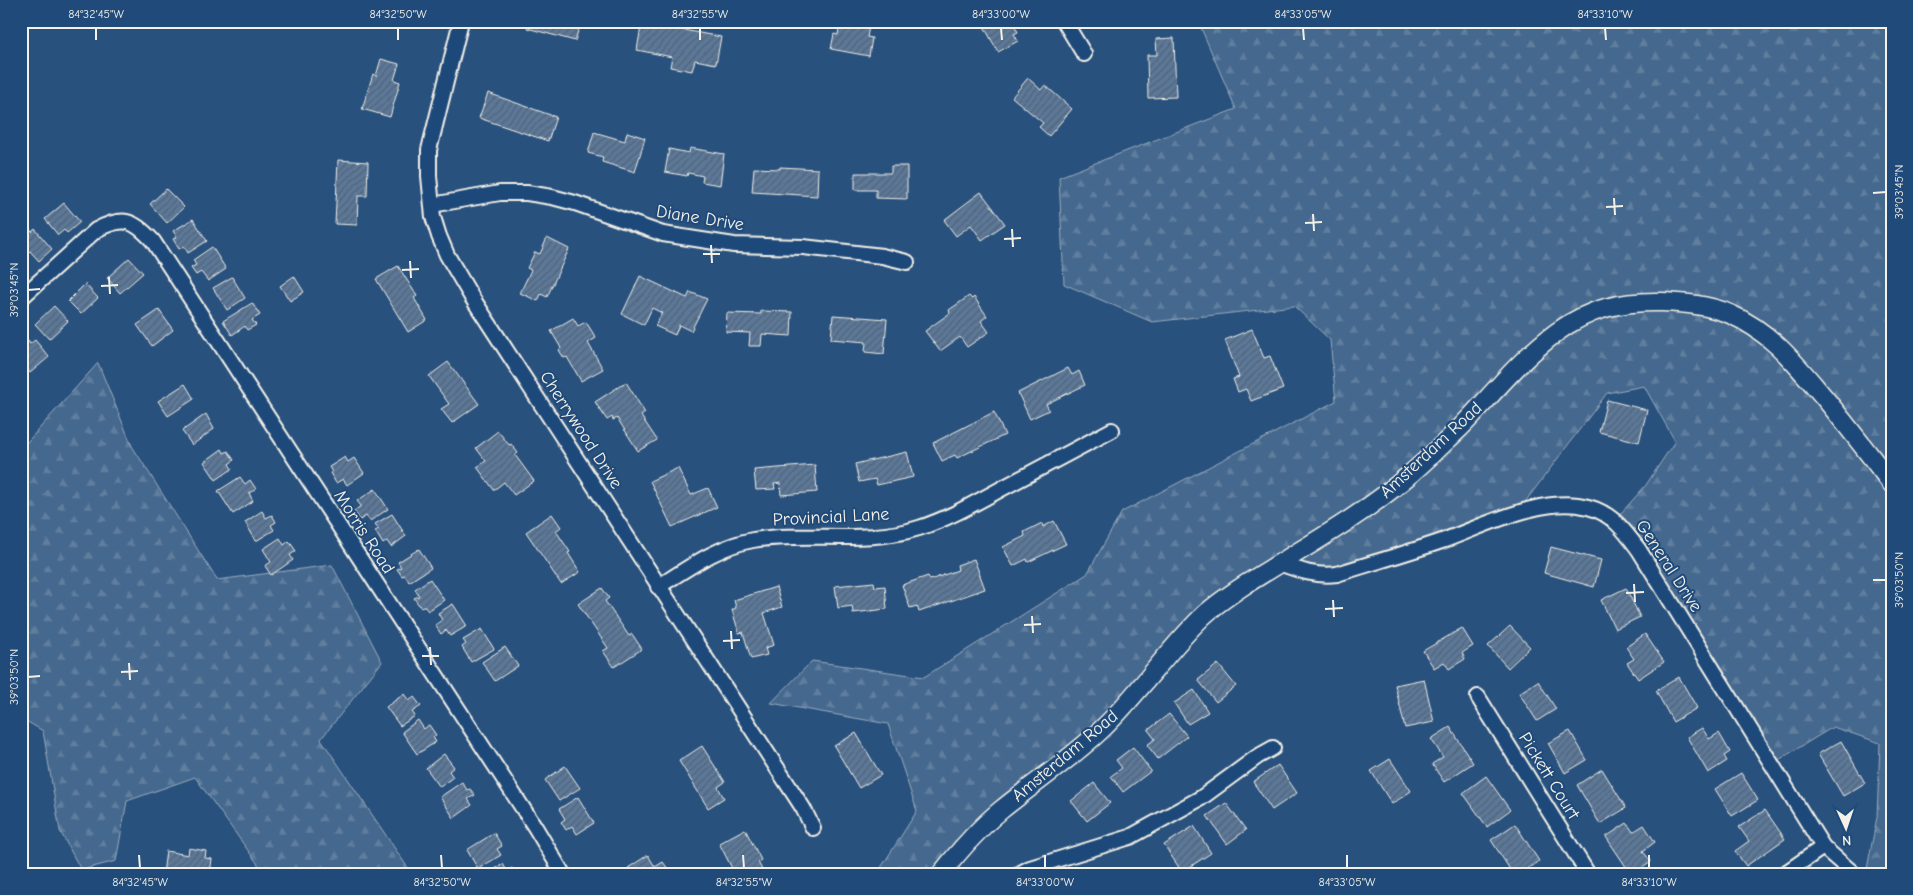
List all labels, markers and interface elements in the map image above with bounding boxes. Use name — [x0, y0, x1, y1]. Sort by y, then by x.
text: 84°32'45"W — [68, 7, 124, 21]
text: 84°32'50"W — [369, 7, 427, 21]
text: 84°32'55"W — [672, 7, 729, 21]
text: 84°33'00"W — [972, 7, 1030, 21]
text: 84°33'05"W — [1275, 7, 1332, 21]
text: 84°33'10"W — [1577, 7, 1633, 21]
text: 39°03'45"N — [1892, 165, 1906, 219]
street label: Diane Drive — [655, 201, 745, 235]
text: 39°03'45"N — [7, 263, 21, 317]
street label: Cherrywood Drive — [535, 367, 627, 493]
street label: Amsterdam Road — [1376, 397, 1486, 503]
street label: Morris Road — [329, 486, 399, 578]
street label: Provincial Lane — [772, 503, 890, 531]
street label: General Drive — [1631, 516, 1707, 616]
text: 39°03'50"N — [1892, 552, 1906, 608]
text: 39°03'50"N — [7, 649, 21, 705]
street label: Amsterdam Road — [1008, 706, 1122, 806]
street label: Pickett Court — [1514, 729, 1584, 824]
north arrow — [1820, 802, 1870, 852]
text: N — [1842, 832, 1852, 849]
text: 84°32'45"W — [112, 875, 168, 889]
text: 84°32'50"W — [413, 875, 471, 889]
text: 84°32'55"W — [716, 875, 773, 889]
text: 84°33'00"W — [1016, 875, 1074, 889]
text: 84°33'05"W — [1319, 875, 1376, 889]
text: 84°33'10"W — [1621, 875, 1677, 889]

